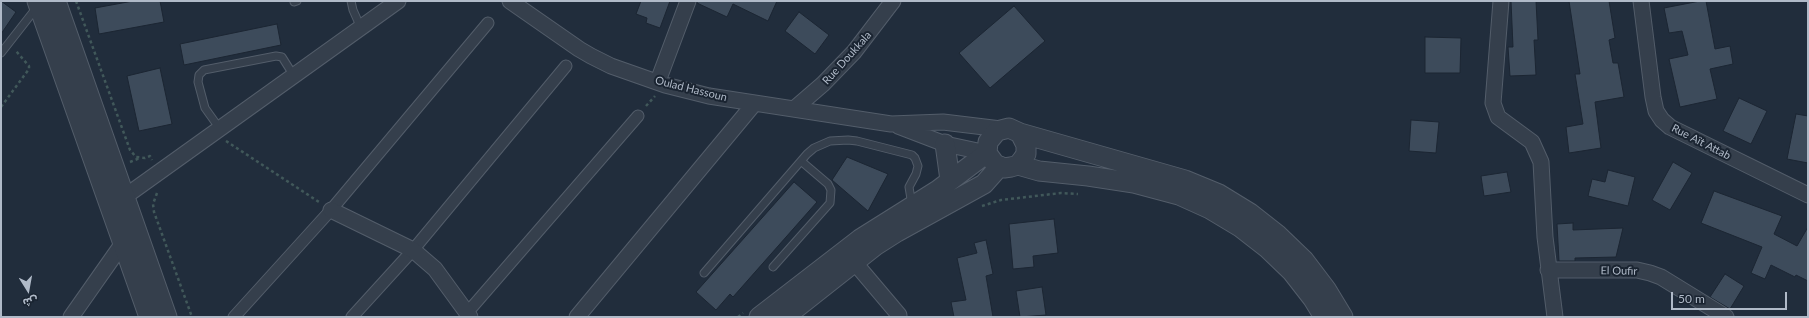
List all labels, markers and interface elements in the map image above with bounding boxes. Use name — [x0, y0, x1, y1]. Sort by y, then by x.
street label: Rue Doukkala — [820, 29, 874, 87]
street label: Oulad Hassoun — [654, 74, 728, 104]
street label: Rue Aït Attab — [1669, 121, 1733, 163]
street label: El Oufir — [1600, 264, 1638, 278]
north arrow — [8, 270, 48, 310]
scale bar — [1673, 284, 1789, 310]
text: 50 m — [1678, 291, 1705, 306]
text: ش — [22, 294, 39, 310]

